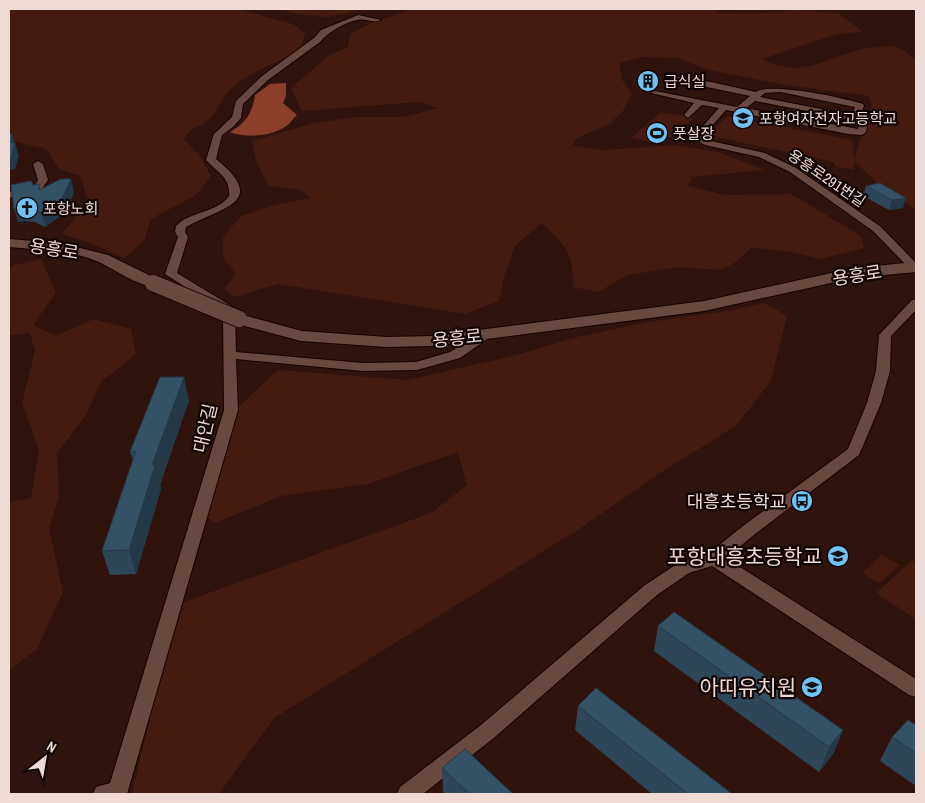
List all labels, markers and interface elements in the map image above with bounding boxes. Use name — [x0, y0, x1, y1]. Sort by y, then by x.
building icon: 급식실 — [636, 69, 660, 93]
place label: 급식실 — [664, 71, 705, 92]
school or university icon: 포항여자전자고등학교 — [731, 106, 755, 130]
place label: 포항여자전자고등학교 — [759, 108, 897, 129]
sports icon: 풋살장 — [645, 121, 669, 145]
place label: 풋살장 — [673, 123, 715, 144]
street label: 용흥로291번길 — [784, 144, 870, 212]
church icon: 포항노회 — [15, 196, 39, 220]
place label: 포항노회 — [43, 198, 98, 219]
street label: 용흥로 — [28, 233, 80, 265]
street label: 용흥로 — [831, 259, 883, 291]
street label: 용흥로 — [431, 323, 483, 353]
street label: 대안길 — [187, 401, 223, 455]
place label: 대흥초등학교 — [687, 489, 786, 514]
bus stop icon: 대흥초등학교 — [790, 489, 814, 513]
place label: 포항대흥초등학교 — [667, 542, 822, 571]
school or university icon: 포항대흥초등학교 — [826, 544, 850, 568]
place label: 아띠유치원 — [699, 673, 796, 702]
school or university icon: 아띠유치원 — [800, 675, 824, 699]
north arrow — [20, 733, 70, 783]
text: N — [44, 737, 60, 757]

